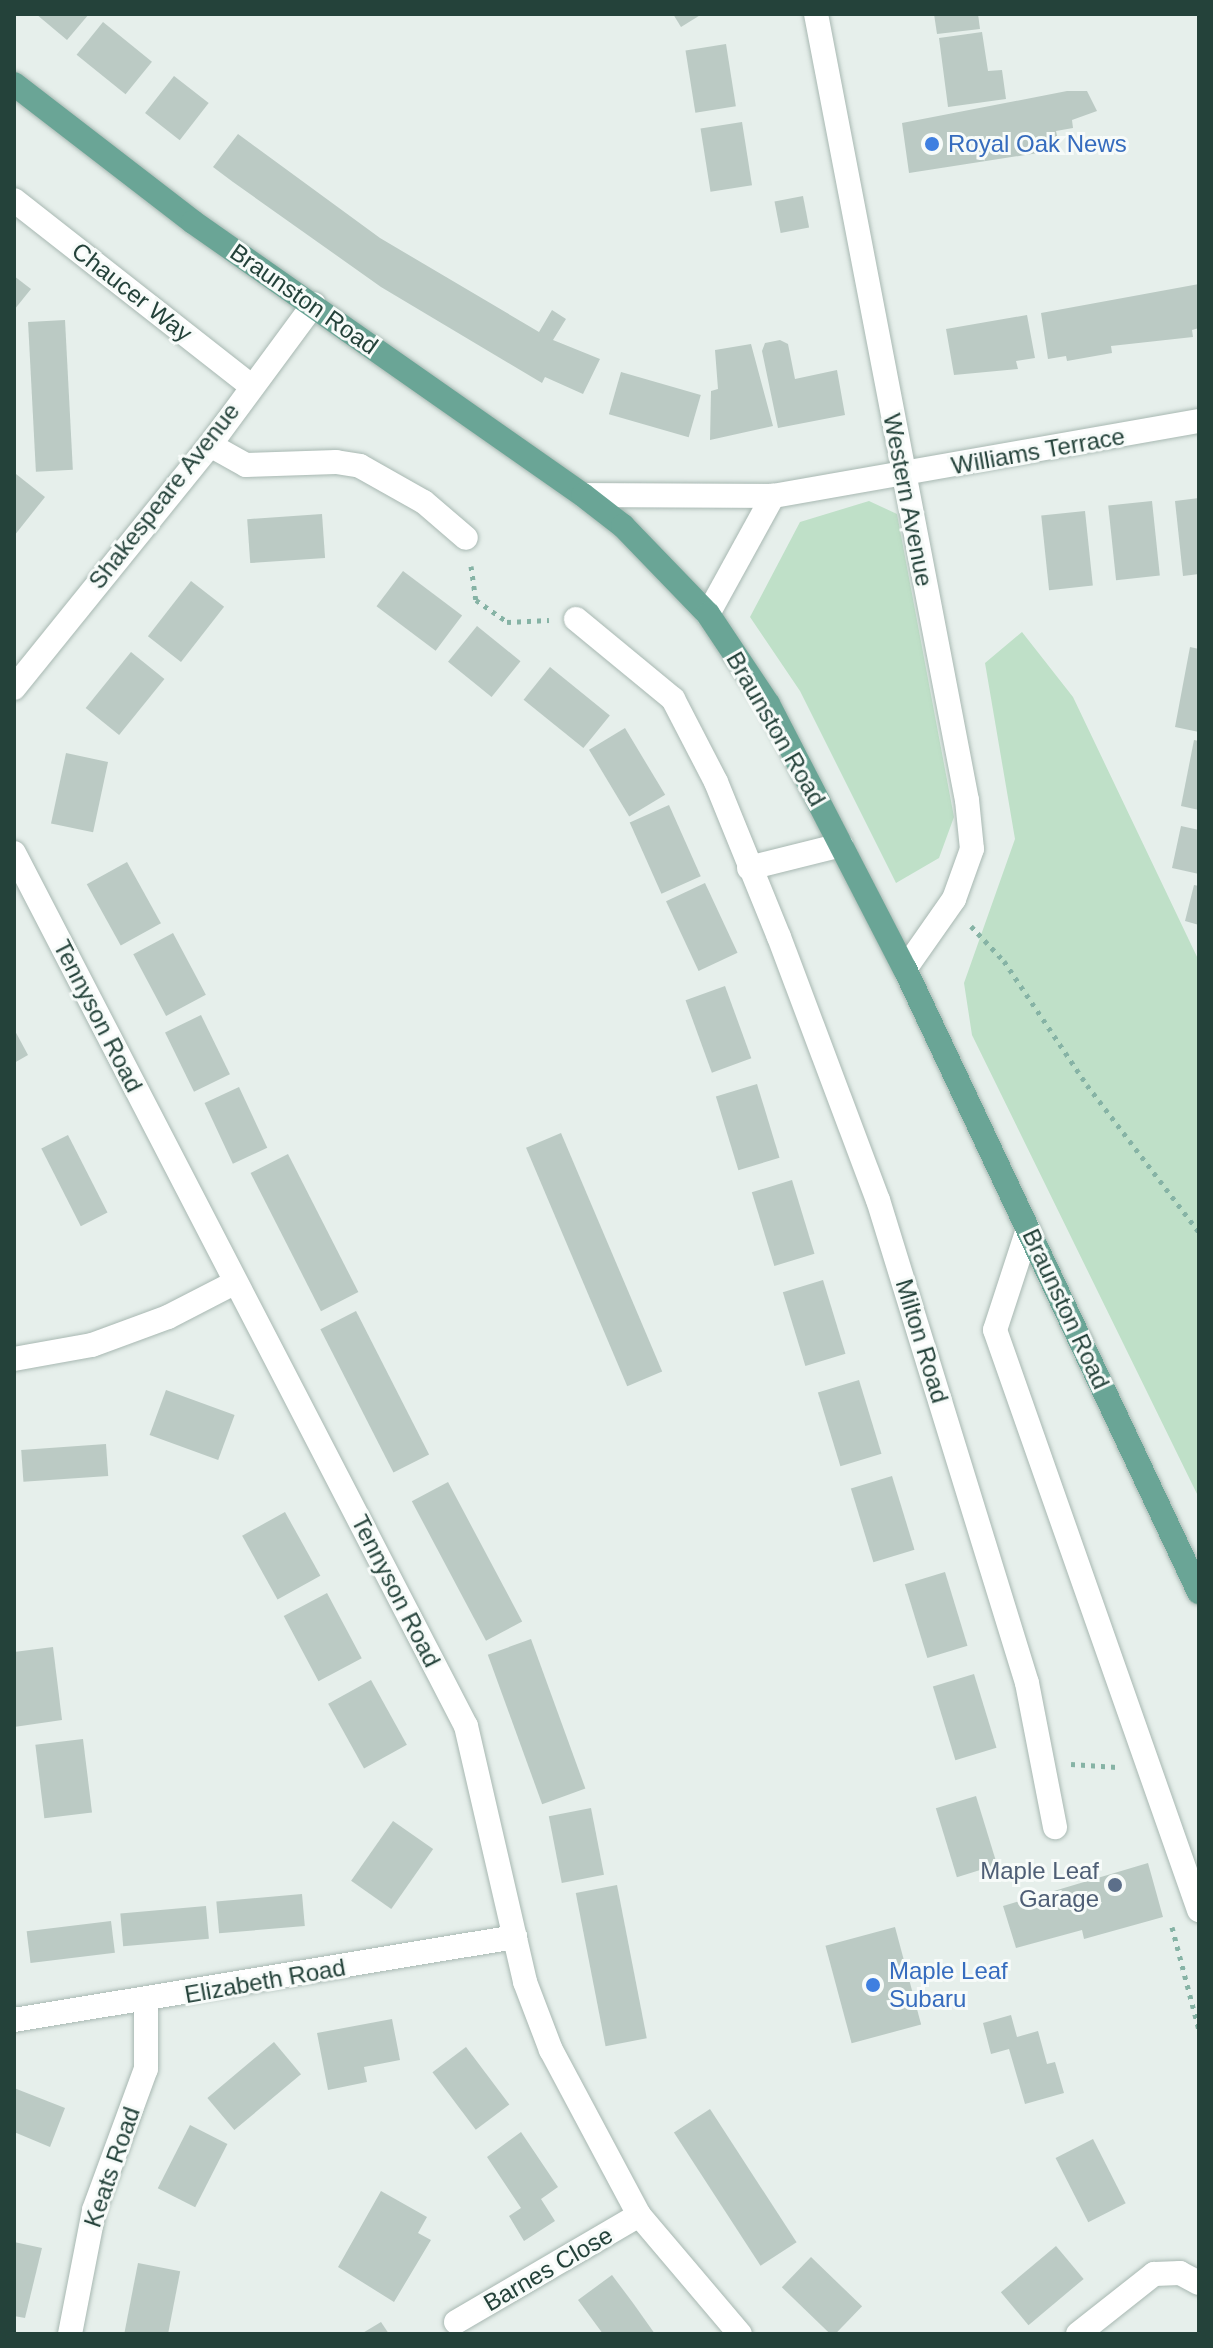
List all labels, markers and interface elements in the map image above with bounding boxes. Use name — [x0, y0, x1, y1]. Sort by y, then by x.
place label: Royal Oak News — [948, 130, 1127, 158]
marker: Royal Oak News — [923, 135, 941, 153]
street label: Chaucer Way — [66, 236, 198, 348]
street label: Braunston Road — [225, 237, 383, 361]
street label: Shakespeare Avenue — [82, 397, 246, 595]
street label: Western Avenue — [877, 411, 939, 589]
street label: Williams Terrace — [949, 422, 1127, 480]
street label: Braunston Road — [720, 647, 832, 811]
street label: Tennyson Road — [47, 935, 149, 1097]
street label: Braunston Road — [1016, 1224, 1116, 1394]
street label: Milton Road — [890, 1276, 954, 1406]
street label: Tennyson Road — [345, 1510, 447, 1672]
place label: Maple Leaf Garage — [980, 1857, 1099, 1913]
marker: Maple Leaf Garage — [1106, 1876, 1124, 1894]
street label: Elizabeth Road — [182, 1953, 348, 2009]
place label: Maple Leaf Subaru — [889, 1957, 1008, 2013]
marker: Maple Leaf Subaru — [864, 1976, 882, 1994]
street label: Keats Road — [78, 2103, 146, 2231]
street label: Barnes Close — [478, 2221, 618, 2317]

